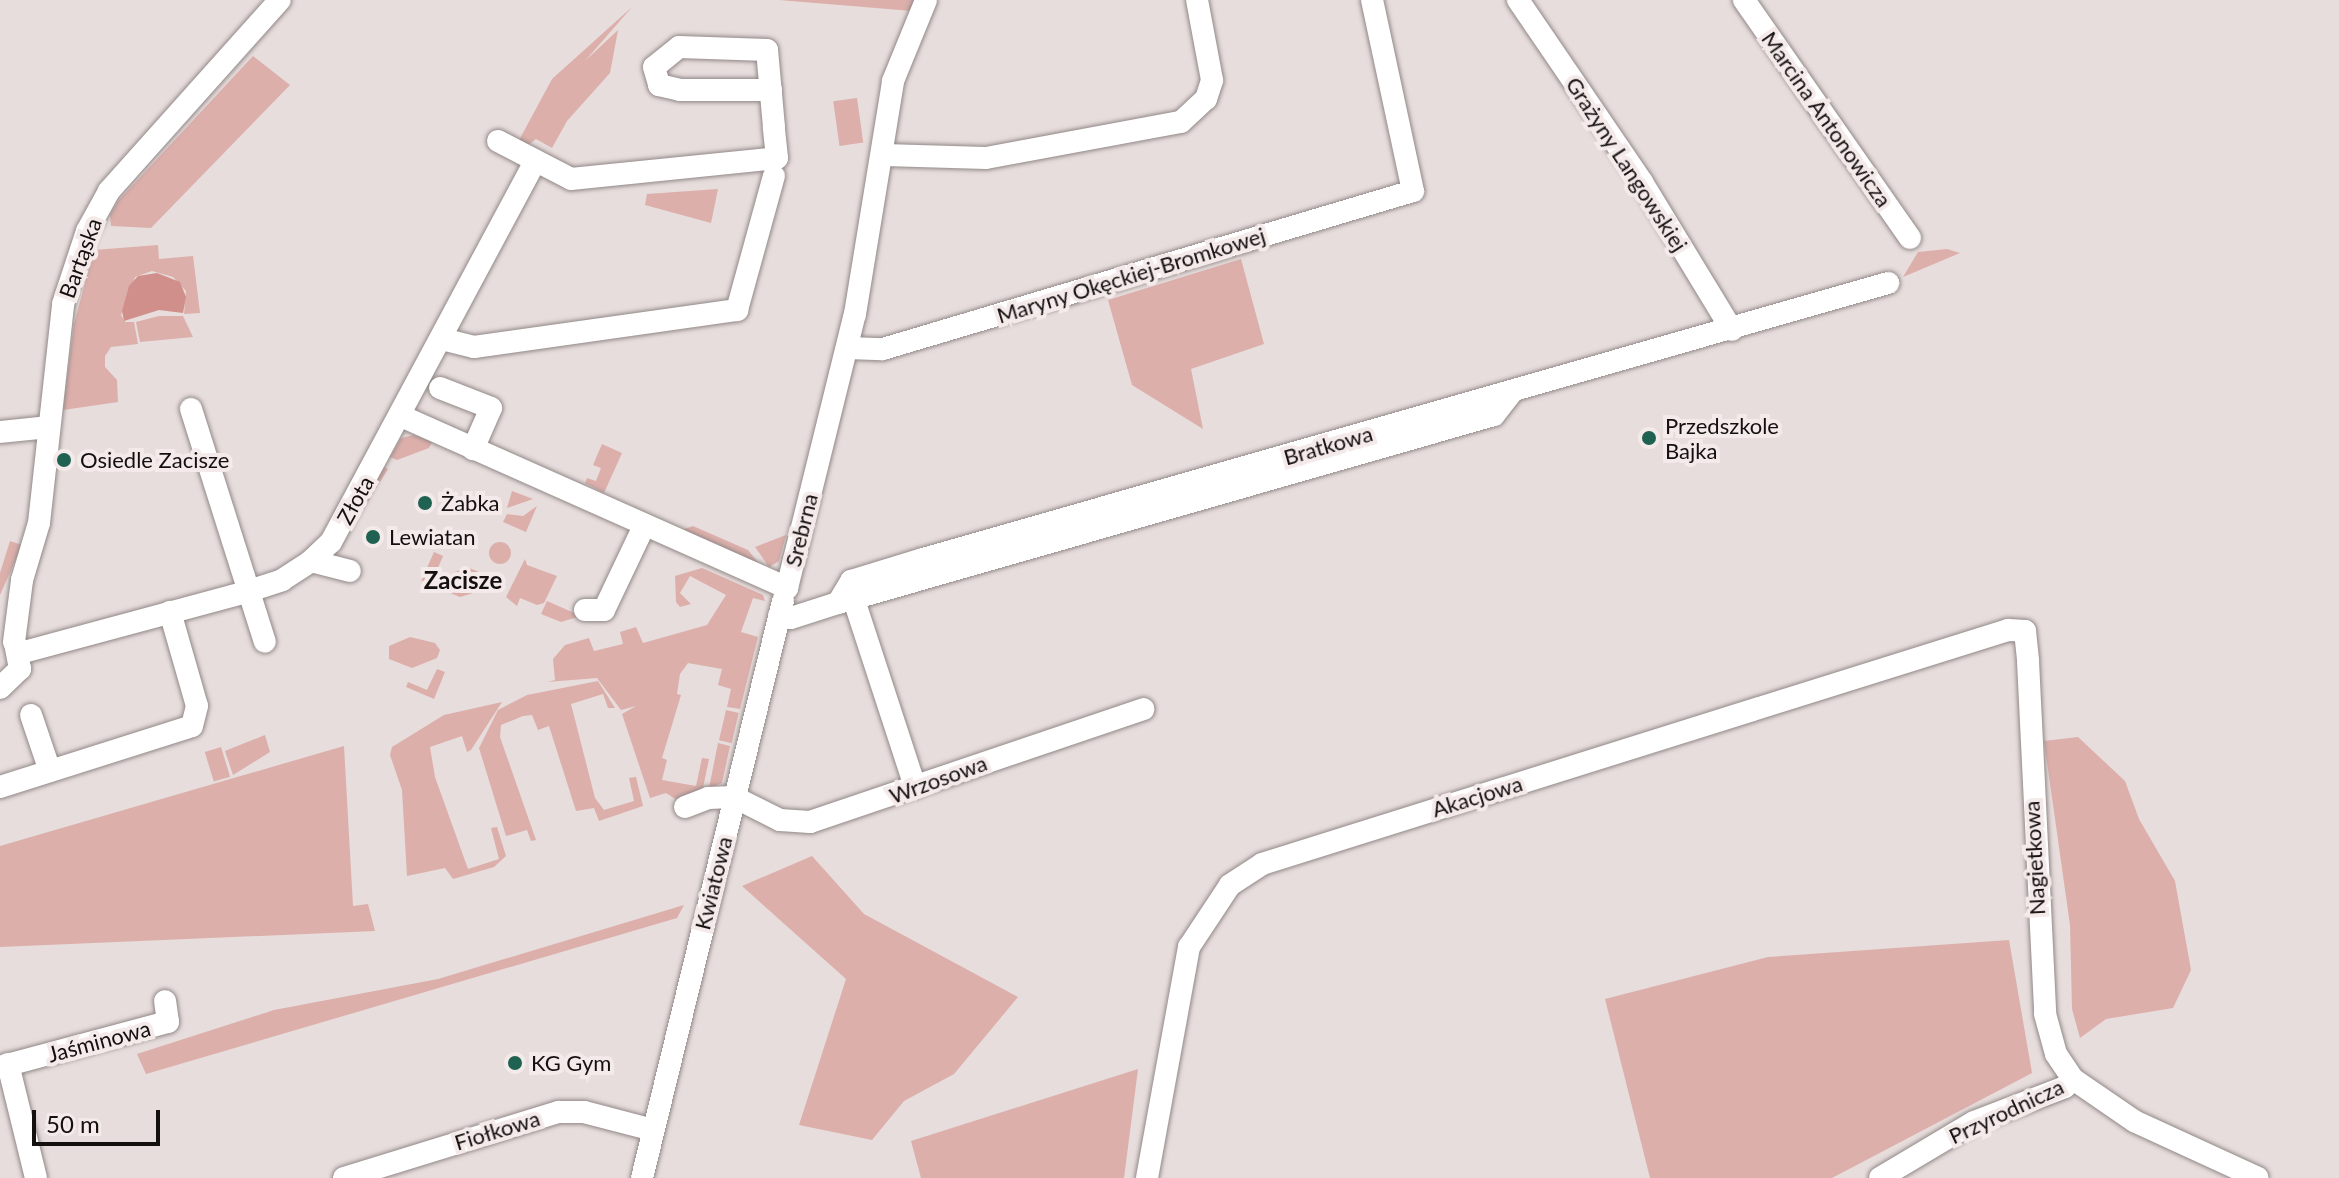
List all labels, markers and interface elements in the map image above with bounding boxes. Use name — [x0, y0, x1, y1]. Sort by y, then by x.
street label: Marcina Antonowicza — [1756, 26, 1898, 212]
street label: Grażyny Langowskiej — [1561, 72, 1693, 256]
street label: Bartąska — [53, 214, 107, 302]
street label: Maryny Okęckiej-Bromkowej — [993, 221, 1269, 329]
place label: Przedszkole Bajka — [1665, 412, 1779, 464]
street label: Bratkowa — [1280, 420, 1376, 470]
marker: Przedszkole Bajka — [1640, 429, 1658, 447]
place label: Osiedle Zacisze — [80, 447, 229, 473]
marker: Osiedle Zacisze — [55, 451, 73, 469]
street label: Złota — [331, 471, 379, 529]
place label: Żabka — [441, 490, 500, 516]
street label: Srebrna — [779, 491, 823, 569]
marker: Żabka — [416, 494, 434, 512]
place label: Lewiatan — [389, 524, 475, 550]
marker: Lewiatan — [364, 528, 382, 546]
district label: Zacisze — [424, 566, 502, 594]
street label: Wrzosowa — [886, 749, 990, 809]
street label: Akacjowa — [1429, 770, 1525, 822]
street label: Nagietkowa — [2018, 800, 2050, 916]
street label: Kwiatowa — [689, 834, 737, 932]
street label: Jaśminowa — [45, 1015, 153, 1067]
place label: KG Gym — [531, 1050, 611, 1076]
marker: KG Gym — [506, 1054, 524, 1072]
street label: Przyrodnicza — [1944, 1073, 2068, 1149]
scale bar — [36, 1094, 164, 1144]
street label: Fiołkowa — [451, 1105, 543, 1155]
text: 50 m — [46, 1109, 100, 1138]

